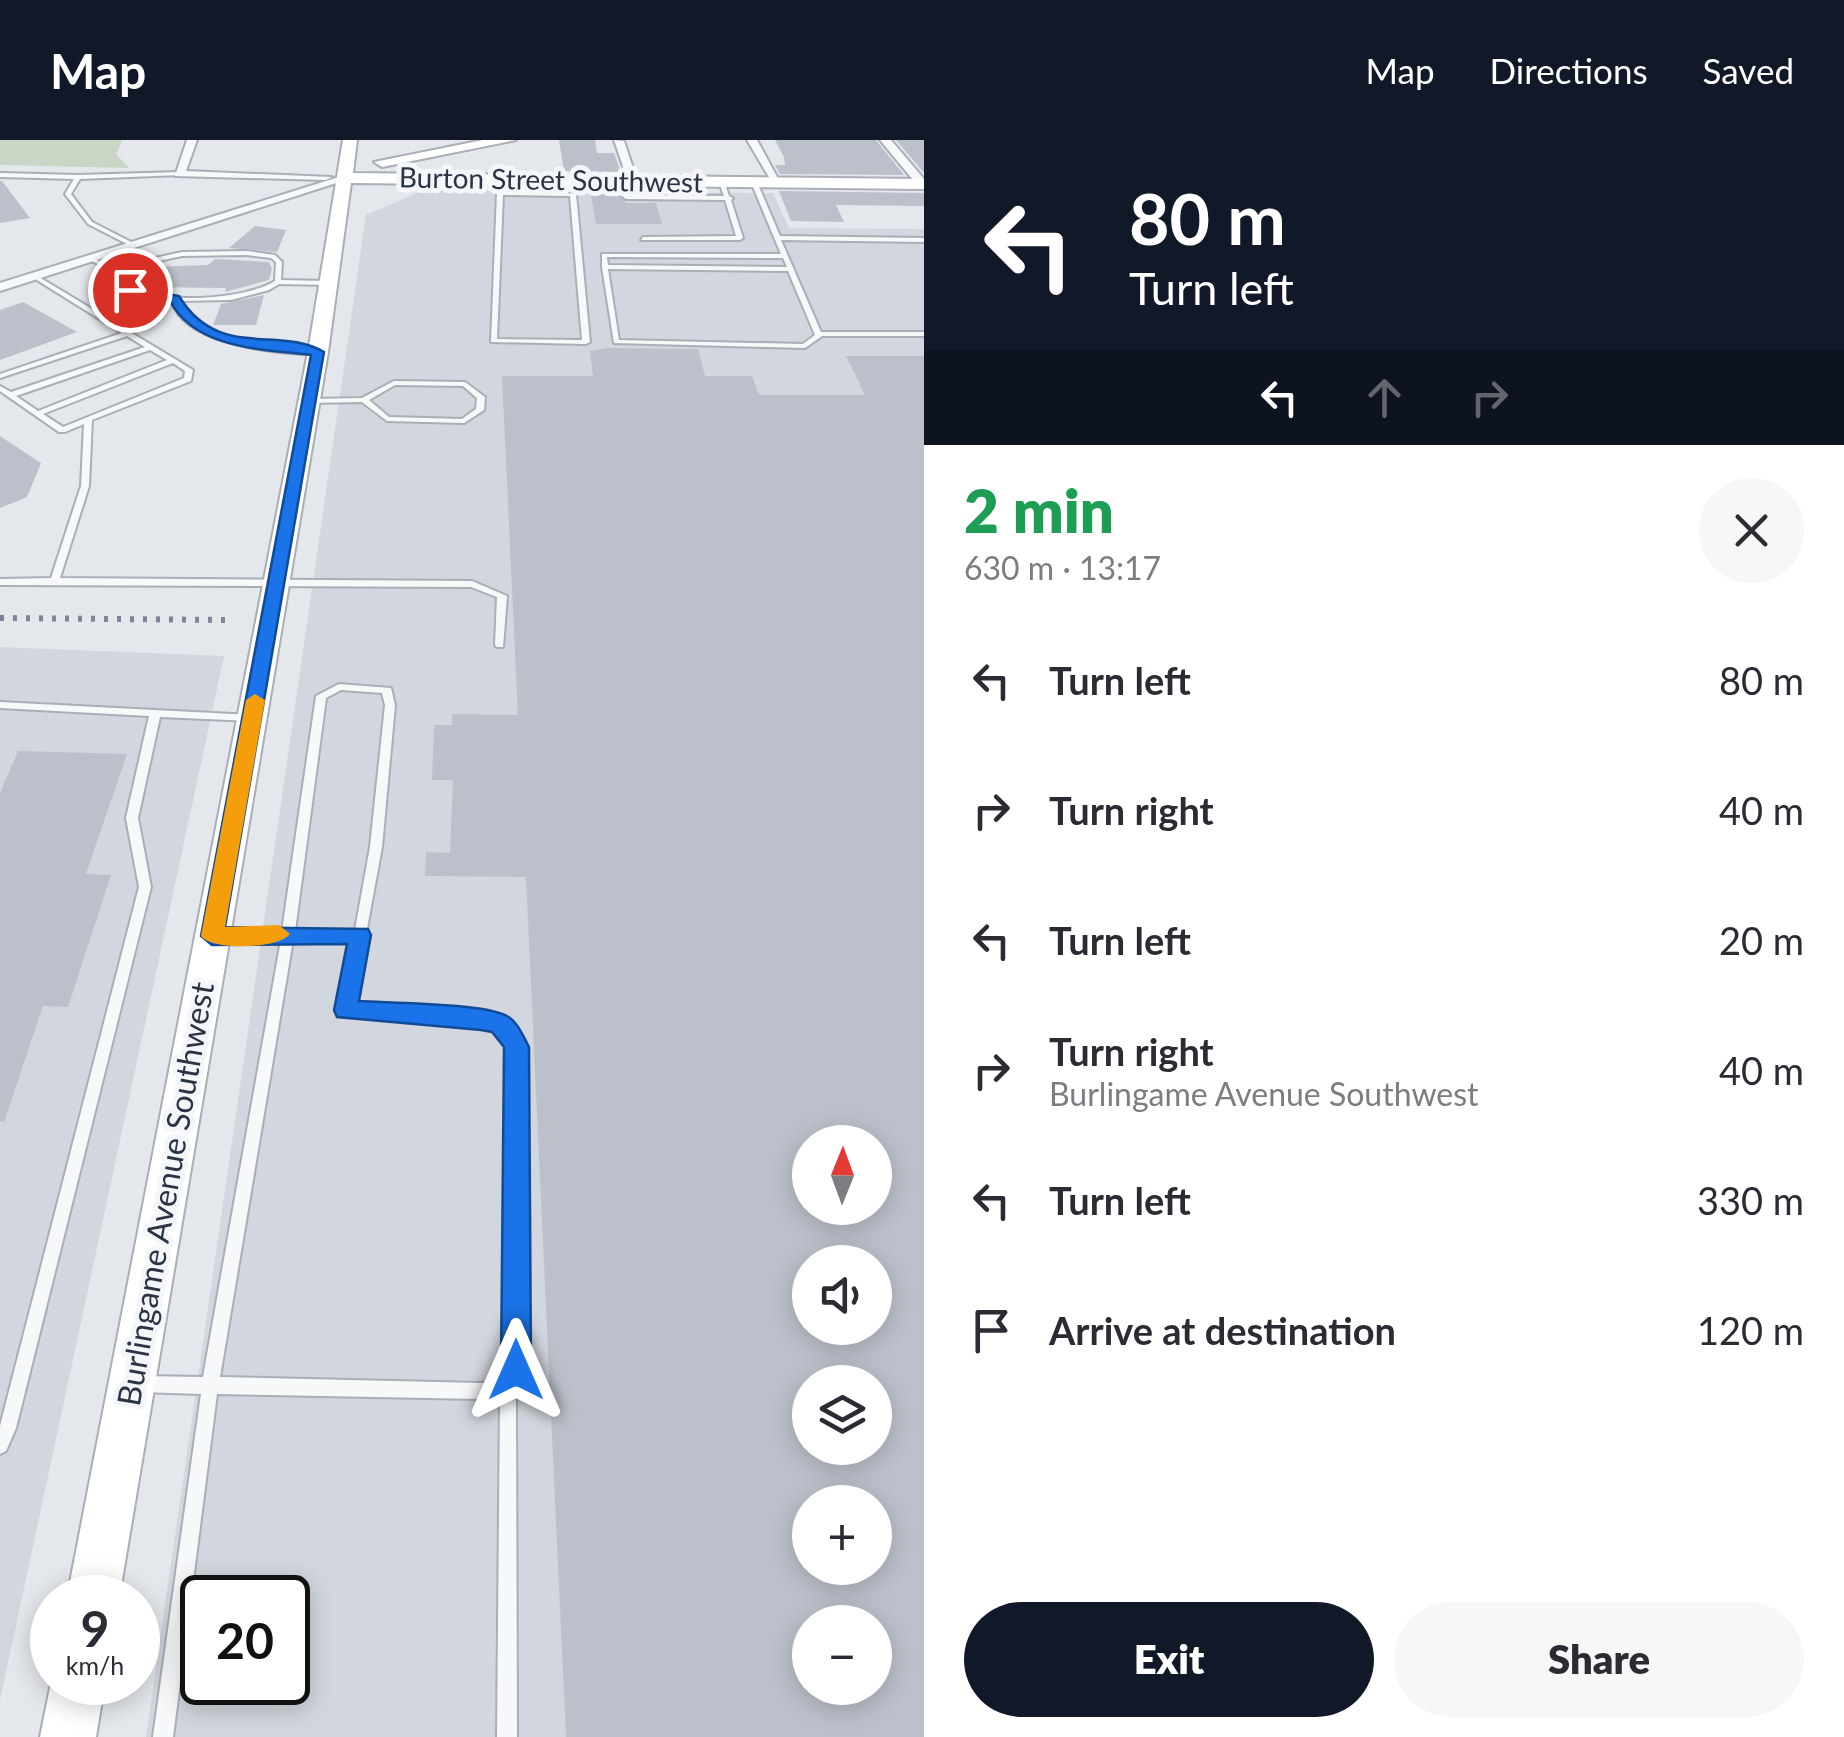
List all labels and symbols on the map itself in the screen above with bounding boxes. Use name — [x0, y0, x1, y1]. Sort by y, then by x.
street label: Burton Street Southwest — [399, 159, 703, 199]
pin — [88, 248, 173, 333]
street label: Burlingame Avenue Southwest — [108, 978, 221, 1409]
north arrow — [792, 1125, 892, 1225]
position arrow — [464, 1318, 568, 1422]
speed limit sign: 20 — [180, 1575, 310, 1705]

